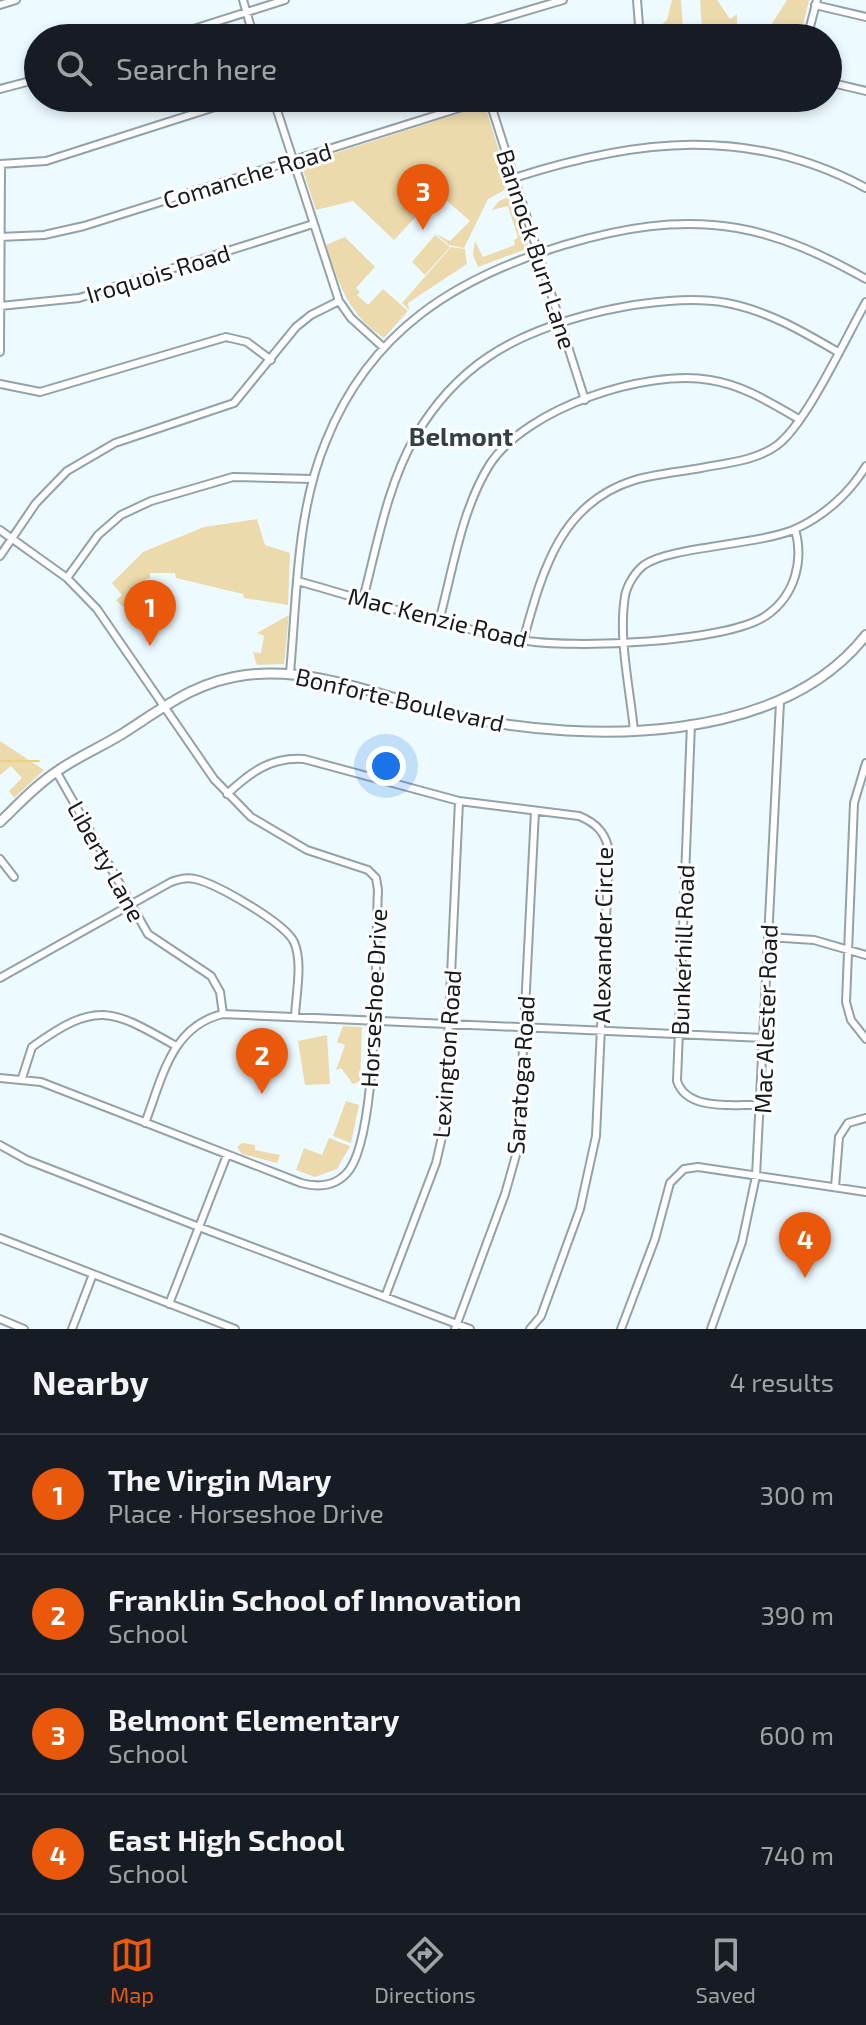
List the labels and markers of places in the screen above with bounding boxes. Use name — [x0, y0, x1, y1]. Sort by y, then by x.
pin: 3 — [397, 164, 449, 230]
pin: 1 — [124, 580, 176, 646]
pin: 2 — [236, 1028, 288, 1094]
pin: 4 — [779, 1212, 831, 1278]

